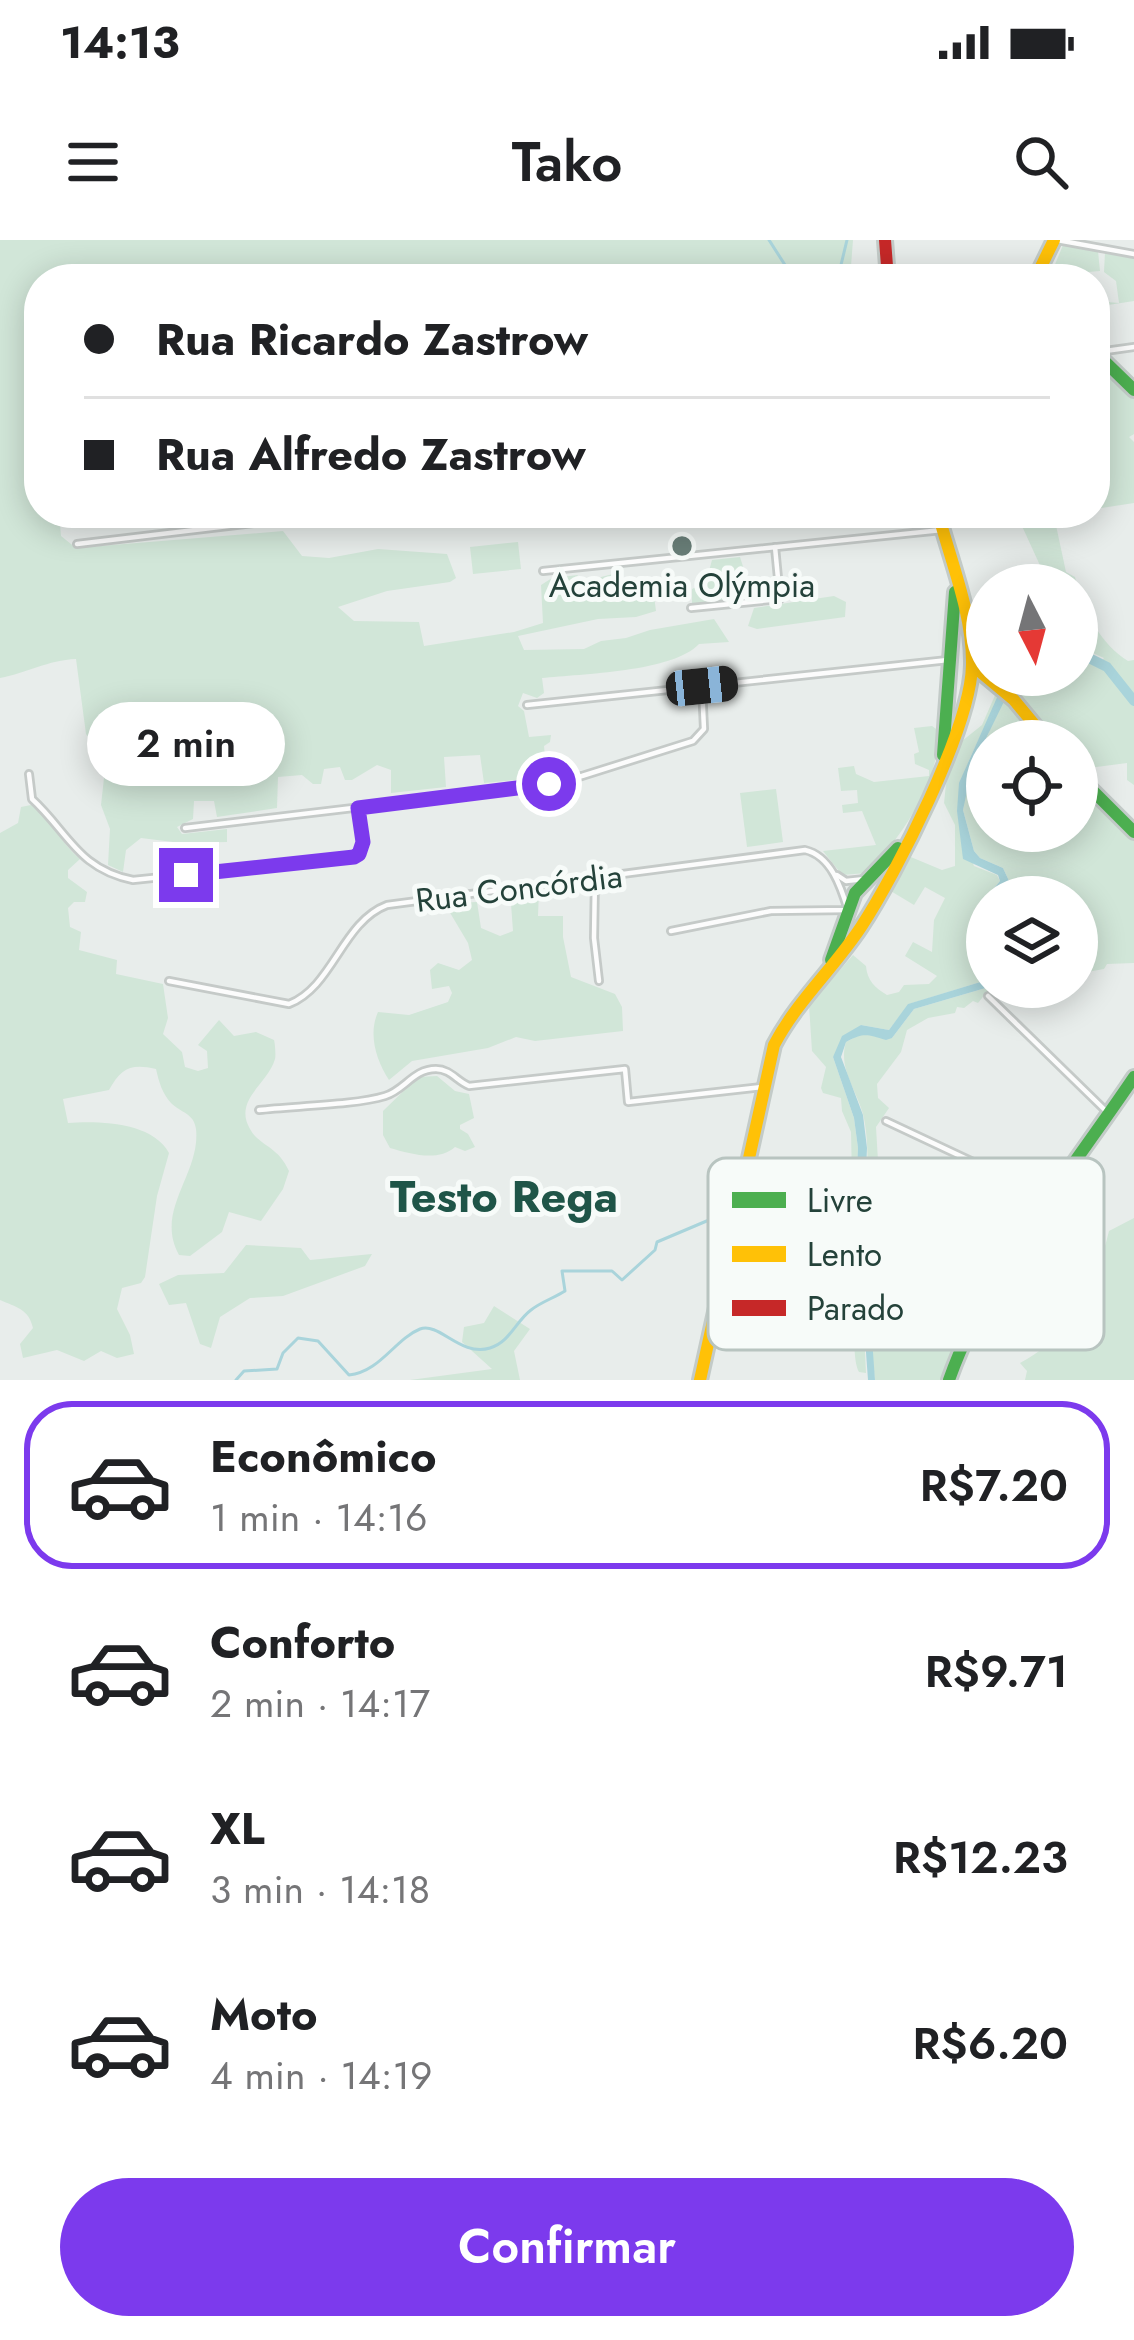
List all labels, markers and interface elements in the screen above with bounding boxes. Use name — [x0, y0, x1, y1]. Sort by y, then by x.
text: 14:13 — [60, 10, 180, 75]
text: Tako — [512, 123, 622, 201]
icon: menu — [60, 129, 126, 195]
icon: search — [1008, 129, 1074, 195]
text: Rua Ricardo Zastrow — [156, 307, 588, 372]
text: Rua Alfredo Zastrow — [156, 422, 586, 487]
marker: Academia Olýmpia — [669, 533, 695, 559]
place label: Academia Olýmpia — [549, 562, 815, 609]
north arrow — [966, 564, 1098, 696]
map controls — [966, 564, 1098, 1008]
car — [664, 664, 740, 708]
callout: 2 min — [87, 701, 285, 785]
text: 2 min — [136, 715, 236, 772]
button: locate — [966, 720, 1098, 852]
route start — [522, 757, 576, 811]
route end — [159, 848, 213, 902]
street label: Rua Concórdia — [413, 852, 625, 924]
button: layers — [966, 876, 1098, 1008]
legend — [708, 1158, 1104, 1350]
district label: Testo Rega — [390, 1164, 618, 1229]
text: Livre — [807, 1177, 873, 1224]
text: Lento — [807, 1231, 882, 1278]
text: Parado — [807, 1285, 904, 1332]
text: Econômico — [210, 1424, 436, 1489]
icon: car — [66, 1431, 174, 1539]
text: R$7.20 — [920, 1453, 1068, 1518]
text: 1 min · 14:16 — [210, 1489, 427, 1546]
text: Conforto — [210, 1610, 395, 1675]
icon: car — [66, 1617, 174, 1725]
text: R$9.71 — [925, 1639, 1068, 1704]
text: 2 min · 14:17 — [210, 1675, 430, 1732]
text: XL — [210, 1796, 265, 1861]
icon: car — [66, 1803, 174, 1911]
text: R$12.23 — [893, 1825, 1068, 1890]
text: 3 min · 14:18 — [210, 1861, 430, 1918]
text: Moto — [210, 1982, 318, 2047]
icon: car — [66, 1989, 174, 2097]
text: R$6.20 — [912, 2011, 1068, 2076]
text: 4 min · 14:19 — [210, 2047, 433, 2104]
button: Confirmar — [60, 2178, 1074, 2316]

